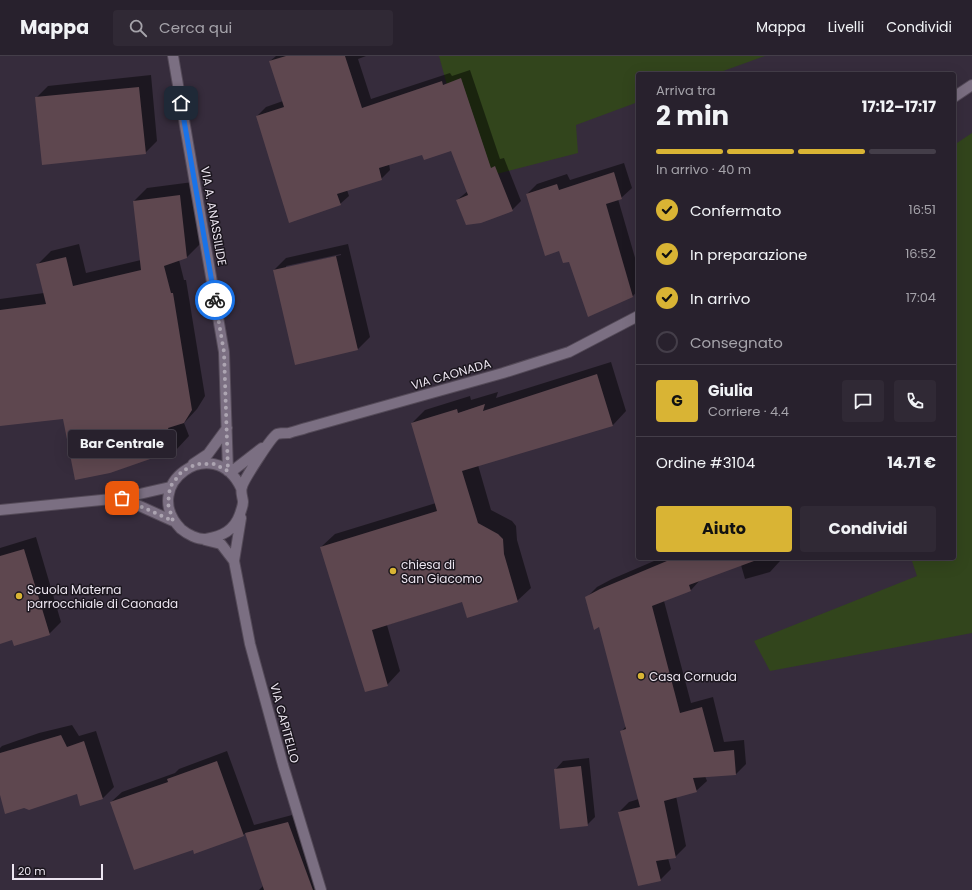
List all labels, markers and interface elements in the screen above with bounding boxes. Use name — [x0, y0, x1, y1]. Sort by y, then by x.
search box — [113, 10, 393, 46]
text: Mappa — [20, 14, 89, 41]
icon: search — [127, 17, 149, 39]
text: Cerca qui — [159, 17, 232, 38]
text: Mappa — [756, 17, 806, 37]
text: Livelli — [828, 17, 864, 37]
text: Condividi — [886, 17, 952, 37]
text: Arriva tra — [656, 81, 716, 100]
pin — [164, 86, 198, 120]
icon: home — [170, 92, 192, 114]
text: 17:12–17:17 — [862, 96, 936, 117]
text: 2 min — [656, 98, 729, 134]
text: In arrivo · 40 m — [656, 160, 751, 179]
street label: VIA A. ANASSILIDE — [197, 165, 231, 267]
icon: check — [656, 199, 678, 221]
text: Confermato — [690, 200, 781, 221]
text: 16:51 — [908, 200, 936, 219]
icon: check — [656, 243, 678, 265]
text: In preparazione — [690, 244, 807, 265]
text: 16:52 — [905, 244, 936, 263]
courier — [195, 280, 235, 320]
icon: check — [656, 287, 678, 309]
text: In arrivo — [690, 288, 750, 309]
text: 17:04 — [906, 288, 936, 307]
icon: bike — [204, 289, 226, 311]
text: Consegnato — [690, 332, 783, 353]
street label: VIA CAONADA — [409, 354, 493, 394]
text: Giulia — [708, 380, 753, 401]
button: chat — [842, 380, 884, 422]
button: phone — [894, 380, 936, 422]
text: G — [671, 390, 683, 411]
text: Corriere · 4.4 — [708, 402, 789, 421]
callout: Bar Centrale — [68, 430, 176, 458]
text: Bar Centrale — [80, 434, 164, 453]
text: Ordine #3104 — [656, 452, 755, 473]
text: 14.71 € — [887, 452, 936, 473]
pin — [105, 481, 139, 515]
icon: bag — [111, 487, 133, 509]
button: Aiuto — [656, 506, 792, 552]
button: Condividi — [800, 506, 936, 552]
place label: chiesa di San Giacomo — [401, 556, 483, 587]
marker: chiesa di San Giacomo — [388, 566, 398, 576]
place label: Scuola Materna parrocchiale di Caonada — [27, 581, 178, 612]
marker: Scuola Materna parrocchiale di Caonada — [14, 591, 24, 601]
place label: Casa Cornuda — [649, 668, 737, 685]
marker: Casa Cornuda — [636, 671, 646, 681]
street label: VIA CAPITELLO — [266, 681, 304, 765]
scale bar — [12, 862, 103, 881]
text: 20 m — [18, 863, 46, 879]

